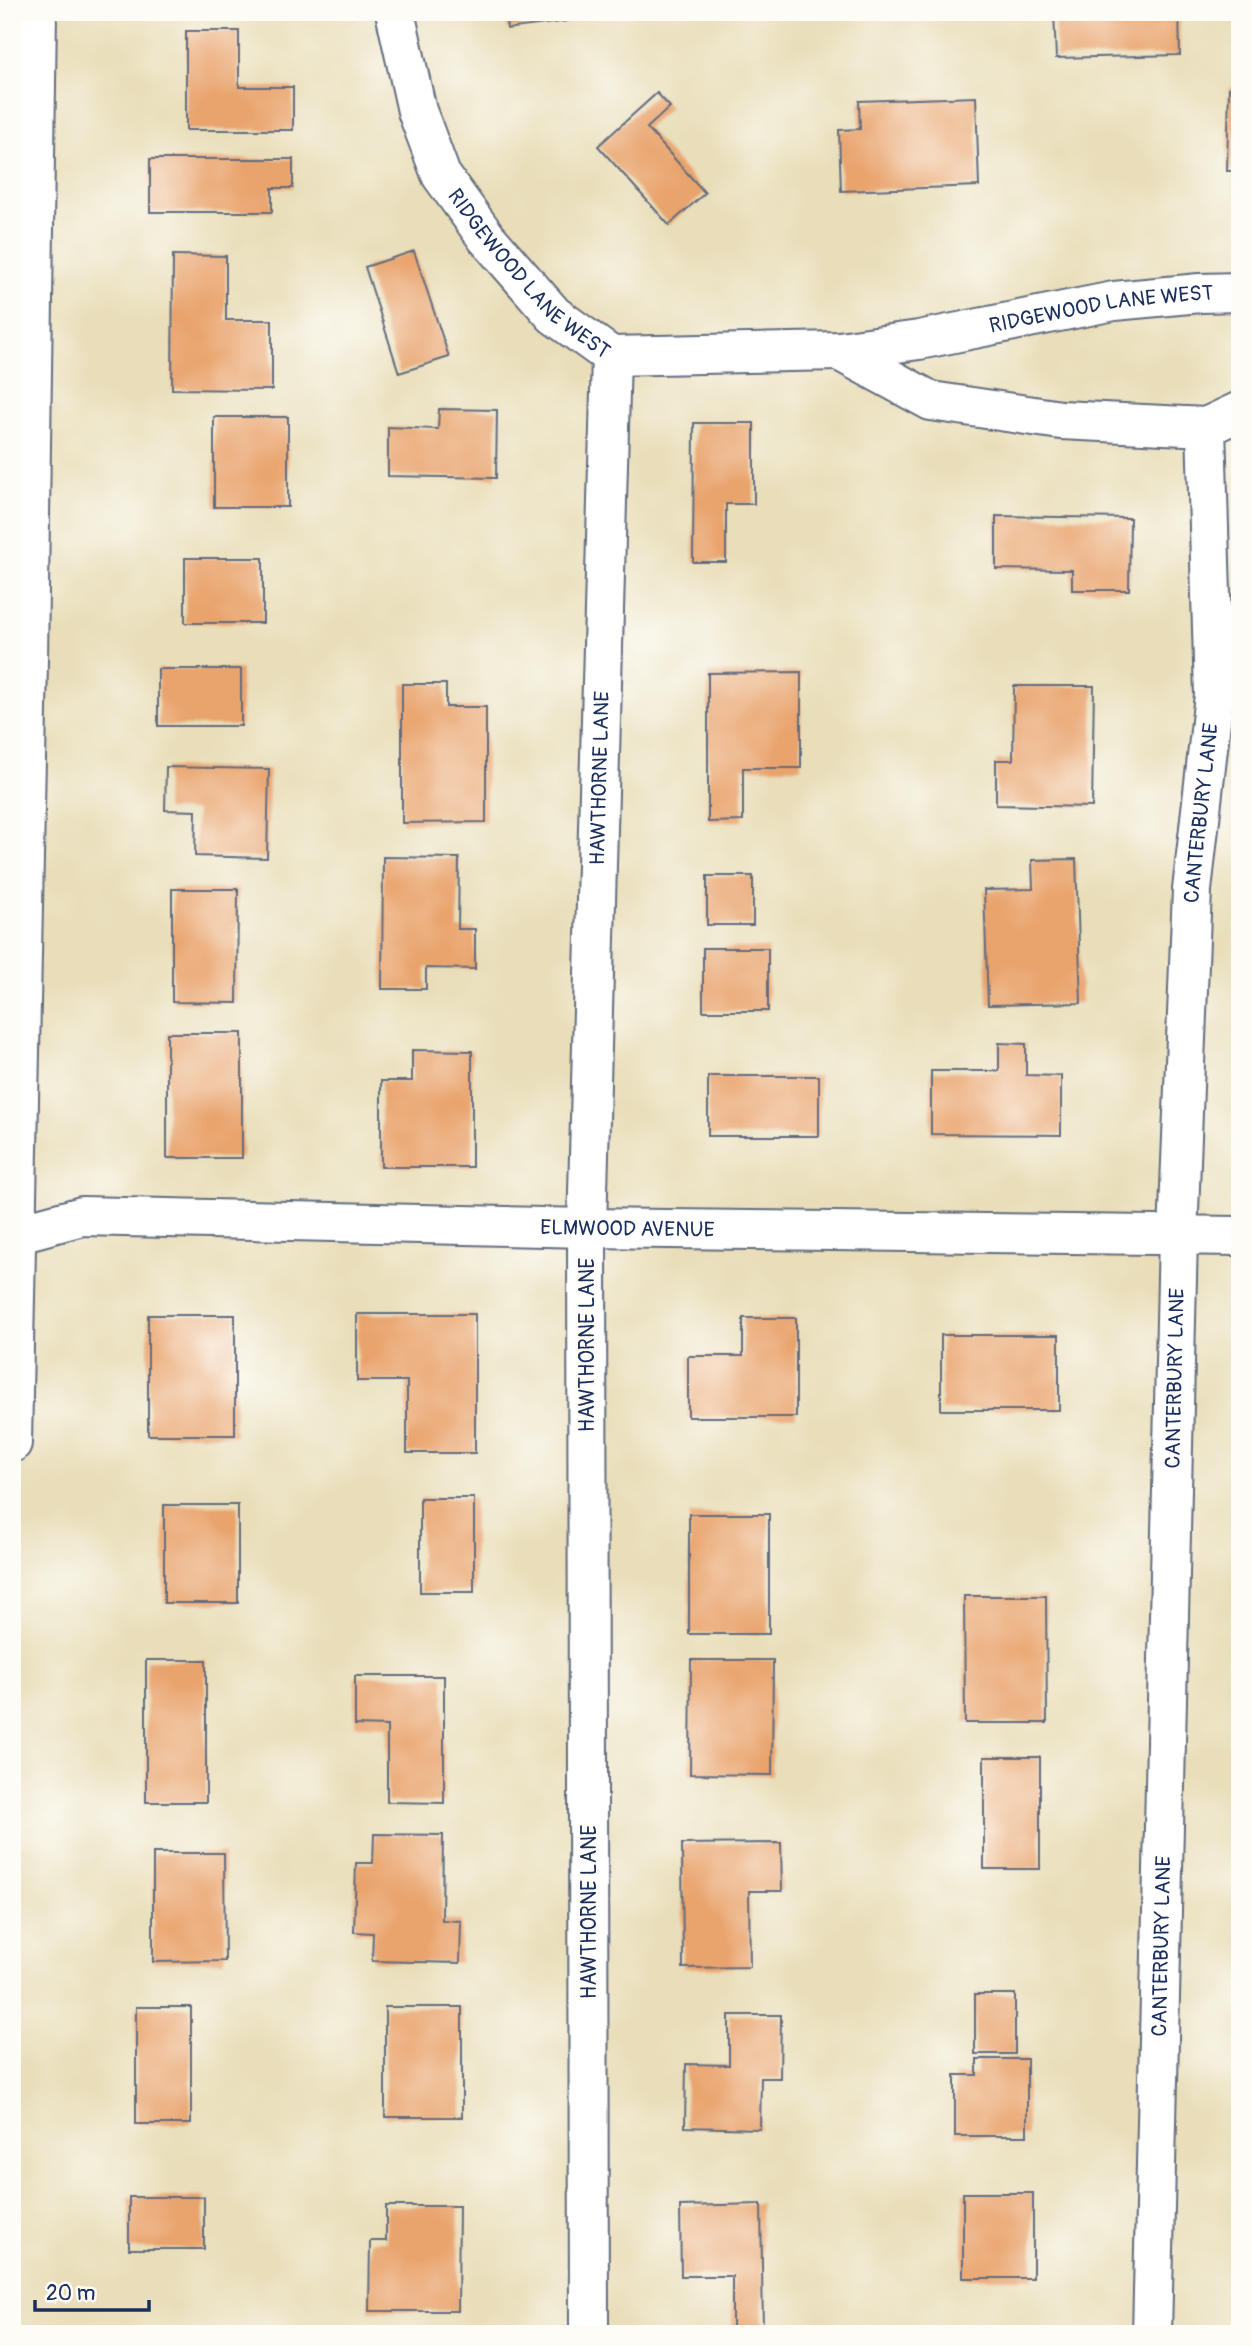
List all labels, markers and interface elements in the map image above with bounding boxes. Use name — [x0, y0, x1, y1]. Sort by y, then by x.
street label: RIDGEWOOD LANE WEST — [441, 184, 616, 365]
street label: RIDGEWOOD LANE WEST — [987, 280, 1214, 340]
street label: HAWTHORNE LANE — [584, 691, 616, 866]
street label: CANTERBURY LANE — [1178, 722, 1225, 904]
street label: ELMWOOD AVENUE — [540, 1214, 715, 1244]
street label: HAWTHORNE LANE — [574, 1258, 601, 1432]
street label: CANTERBURY LANE — [1159, 1287, 1191, 1469]
street label: HAWTHORNE LANE — [576, 1825, 603, 1999]
street label: CANTERBURY LANE — [1146, 1855, 1177, 2037]
scale bar — [35, 2269, 149, 2313]
text: 20 m — [46, 2280, 95, 2307]

